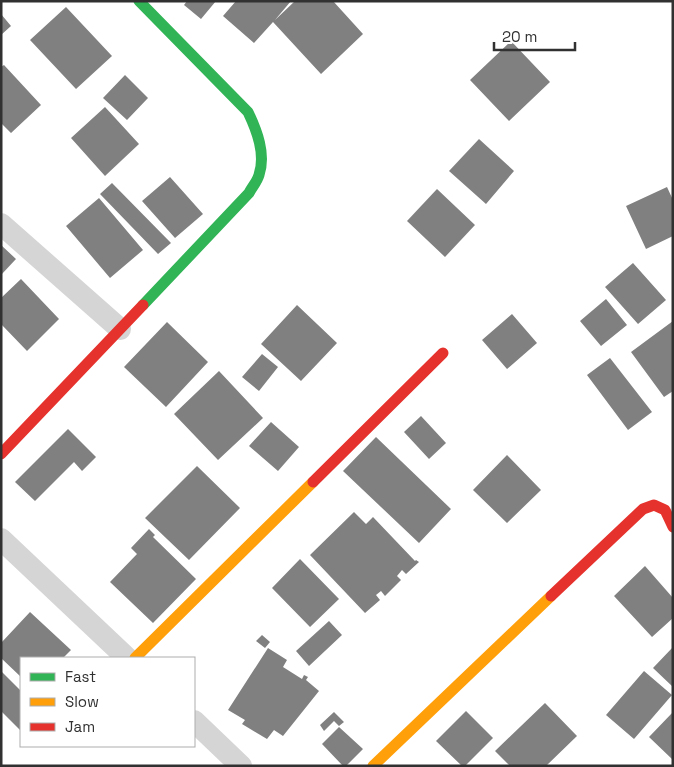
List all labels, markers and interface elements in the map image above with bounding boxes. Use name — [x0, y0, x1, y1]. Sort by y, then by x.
scale bar — [494, 20, 575, 52]
text: 20 m — [502, 27, 537, 46]
legend — [20, 657, 195, 747]
text: Fast — [65, 667, 96, 686]
text: Slow — [65, 692, 99, 711]
text: Jam — [65, 717, 95, 736]

